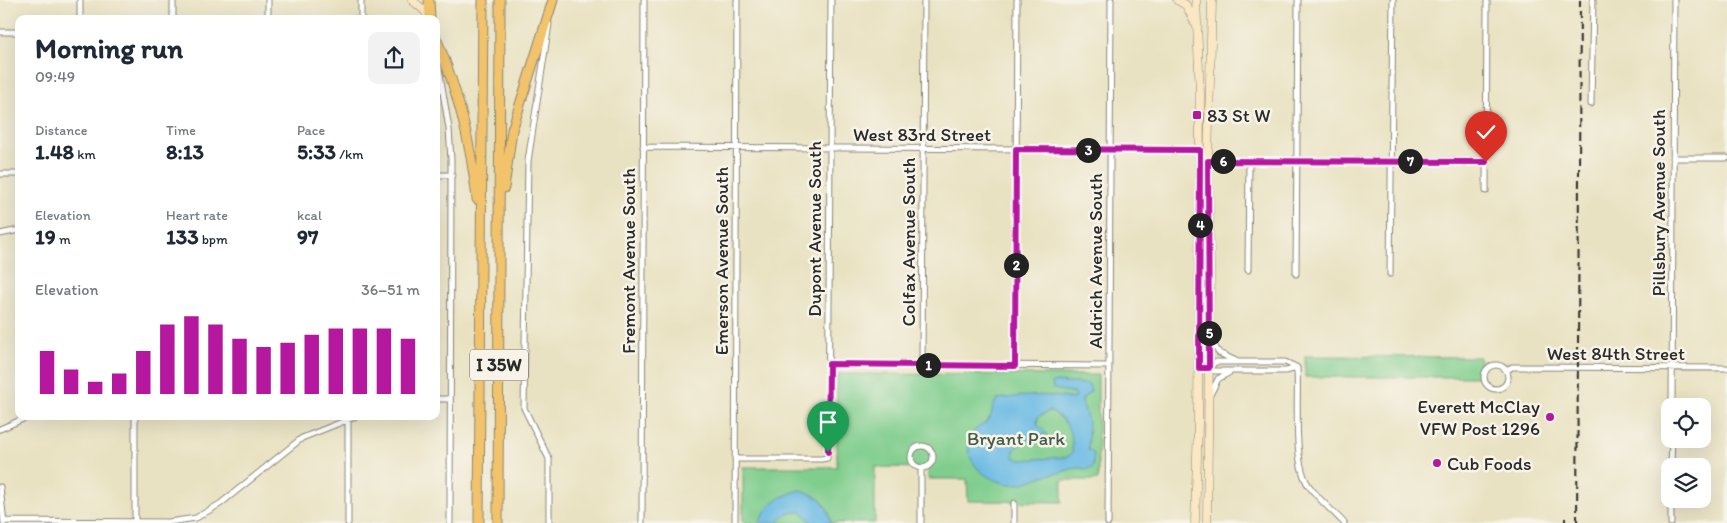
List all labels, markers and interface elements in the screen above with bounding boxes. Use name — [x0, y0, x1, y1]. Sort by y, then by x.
text: Morning run — [35, 31, 183, 65]
button: share — [368, 32, 420, 84]
text: 09:49 — [35, 67, 75, 86]
place label: 83 St W — [1207, 104, 1270, 127]
marker: 83 St W — [1191, 109, 1203, 121]
street label: Pillsbury Avenue South — [1647, 109, 1670, 297]
pin — [1465, 111, 1507, 162]
icon: check — [1472, 118, 1500, 146]
text: Distance — [35, 122, 87, 139]
text: Time — [166, 122, 196, 139]
text: Pace — [297, 122, 325, 139]
street label: West 83rd Street — [853, 123, 991, 146]
pin: 3 — [1076, 138, 1100, 162]
text: 1.48 — [35, 139, 74, 164]
text: 8:13 — [166, 139, 204, 164]
text: 5:33 — [297, 139, 336, 164]
street label: Dupont Avenue South — [803, 141, 826, 317]
text: 3 — [1085, 142, 1092, 159]
text: km — [74, 146, 96, 163]
text: /km — [336, 146, 364, 163]
pin: 6 — [1210, 148, 1236, 174]
pin: 7 — [1398, 148, 1422, 174]
text: 6 — [1220, 153, 1227, 170]
text: 7 — [1407, 153, 1414, 170]
street label: Colfax Avenue South — [897, 157, 920, 327]
street label: Emerson Avenue South — [710, 167, 733, 355]
street label: Fremont Avenue South — [617, 168, 640, 354]
street label: Aldrich Avenue South — [1084, 173, 1107, 349]
text: Elevation — [35, 207, 91, 224]
text: Heart rate — [166, 207, 228, 224]
text: kcal — [297, 207, 322, 224]
pin: 4 — [1188, 212, 1212, 238]
text: 4 — [1196, 217, 1205, 234]
text: 19 — [35, 224, 56, 249]
text: 133 — [166, 224, 199, 249]
text: 97 — [297, 224, 318, 249]
text: m — [56, 231, 71, 248]
text: bpm — [199, 231, 228, 248]
pin: 2 — [1004, 252, 1028, 278]
text: 2 — [1013, 257, 1020, 274]
text: Elevation — [35, 280, 99, 299]
text: 36–51 m — [361, 280, 420, 299]
pin: 5 — [1196, 320, 1222, 346]
text: 5 — [1206, 325, 1213, 342]
street label: West 84th Street — [1547, 342, 1685, 365]
road number: I 35W — [470, 350, 528, 380]
pin: 1 — [916, 352, 940, 378]
text: 1 — [925, 357, 932, 374]
place label: Everett McClay VFW Post 1296 — [1418, 395, 1540, 440]
map controls — [1661, 398, 1711, 508]
button: locate — [1661, 398, 1711, 448]
pin — [807, 401, 849, 452]
icon: arrive — [814, 408, 842, 436]
marker: Everett McClay VFW Post 1296 — [1544, 411, 1556, 423]
park label: Bryant Park — [967, 427, 1065, 450]
place label: Cub Foods — [1447, 452, 1532, 475]
marker: Cub Foods — [1431, 457, 1443, 469]
button: layers — [1661, 458, 1711, 508]

